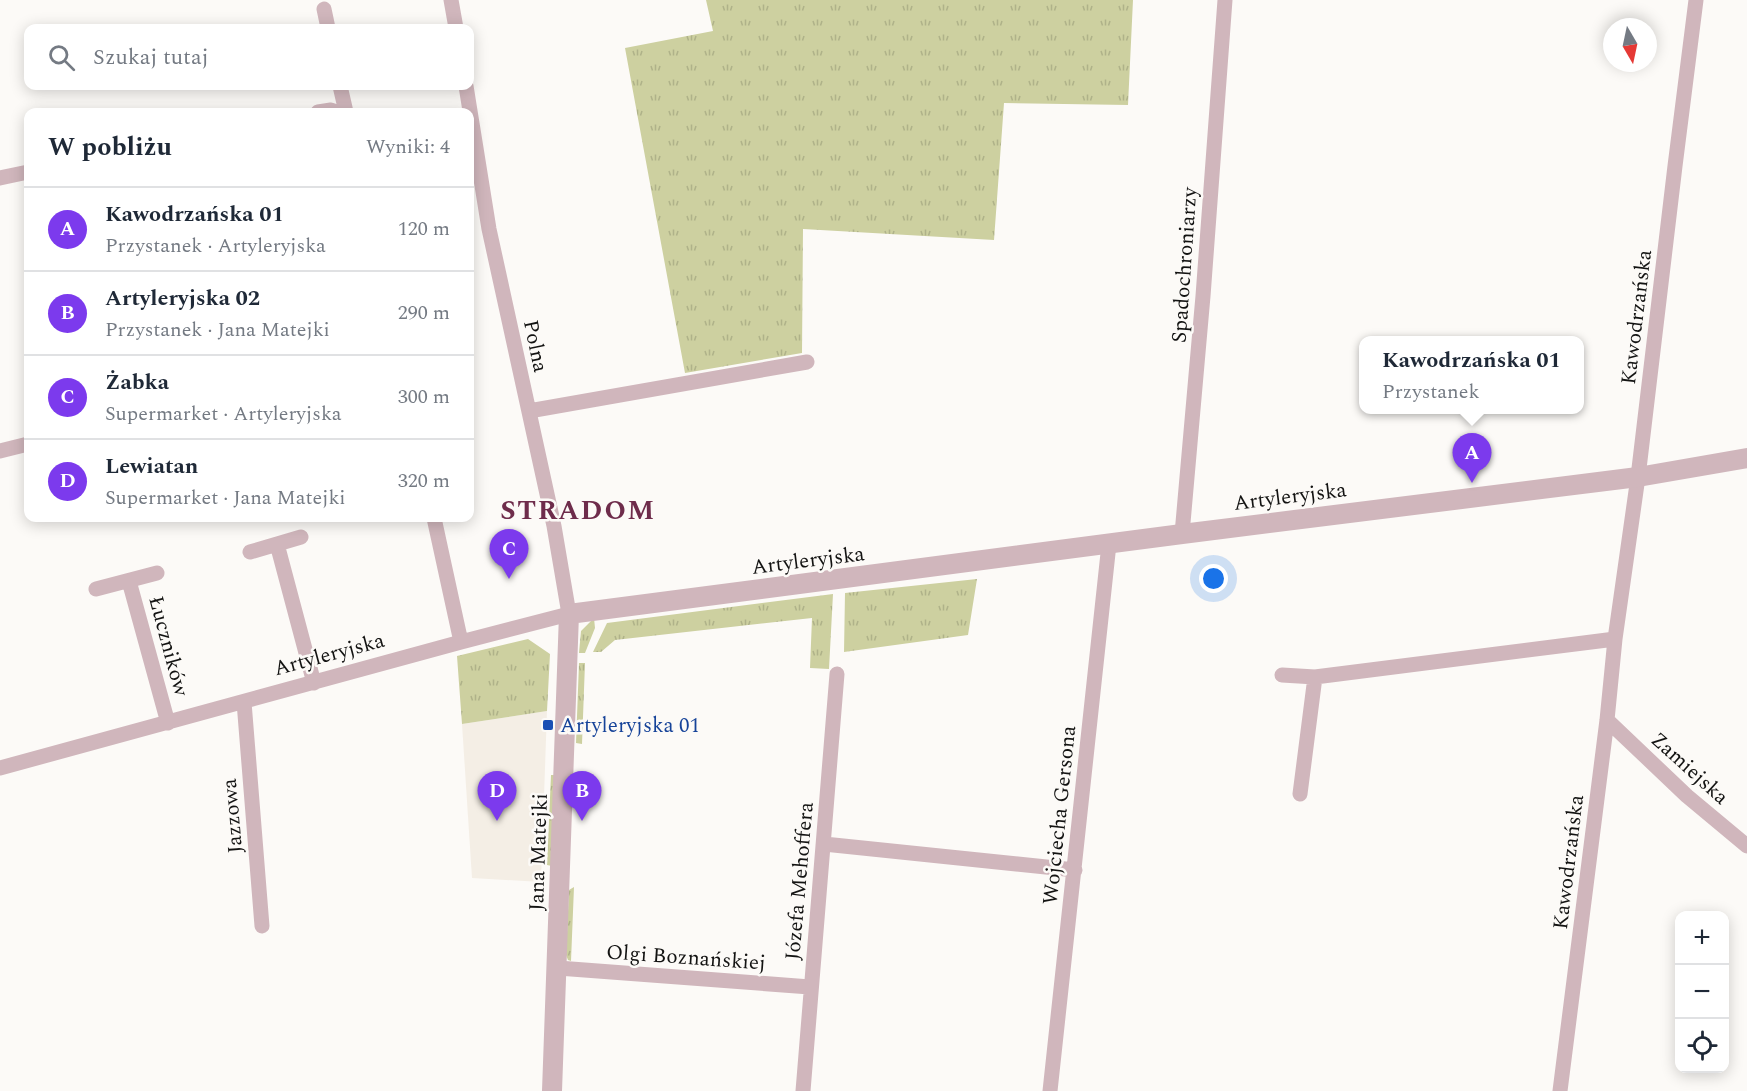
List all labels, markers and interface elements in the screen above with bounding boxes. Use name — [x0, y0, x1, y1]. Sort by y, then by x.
north arrow — [1603, 18, 1657, 72]
search box — [24, 24, 474, 90]
icon: search — [45, 41, 78, 74]
text: Szukaj tutaj — [93, 41, 209, 74]
text: W pobliżu — [48, 127, 172, 167]
text: Wyniki: 4 — [366, 132, 450, 162]
street label: Spadochroniarzy — [1164, 185, 1206, 344]
text: Kawodrzańska 01 — [105, 198, 284, 231]
text: A — [60, 214, 75, 244]
text: 120 m — [398, 214, 450, 244]
text: Przystanek · Artyleryjska — [105, 231, 326, 261]
street label: Kawodrzańska — [1613, 247, 1661, 386]
text: Artyleryjska 02 — [105, 282, 260, 315]
text: B — [60, 298, 75, 328]
text: 290 m — [398, 298, 450, 328]
text: Przystanek · Jana Matejki — [105, 315, 330, 345]
street label: Polna — [514, 317, 556, 376]
popup — [1359, 336, 1584, 414]
text: Kawodrzańska 01 — [1382, 344, 1561, 377]
text: Żabka — [105, 366, 169, 399]
text: Przystanek — [1382, 377, 1480, 407]
text: C — [60, 382, 75, 412]
text: 300 m — [398, 382, 450, 412]
text: Supermarket · Artyleryjska — [105, 399, 342, 429]
pin: A — [1452, 434, 1492, 483]
text: Lewiatan — [105, 450, 198, 483]
text: D — [59, 466, 76, 496]
text: 320 m — [398, 466, 450, 496]
street label: Artyleryjska — [1232, 474, 1349, 520]
text: Supermarket · Jana Matejki — [105, 483, 346, 513]
district label: STRADOM — [500, 490, 656, 532]
pin: C — [490, 530, 528, 579]
street label: Artyleryjska — [750, 538, 867, 584]
your location — [1199, 564, 1228, 593]
street label: Łuczników — [139, 593, 197, 701]
street label: Artyleryjska — [270, 625, 389, 685]
place label: Artyleryjska 01 — [560, 710, 700, 742]
marker: Artyleryjska 01 — [541, 718, 555, 732]
street label: Wojciecha Gersona — [1035, 723, 1085, 906]
street label: Zamiejska — [1643, 725, 1736, 813]
pin: D — [478, 772, 516, 821]
pin: B — [562, 772, 602, 821]
street label: Jazzowa — [214, 776, 252, 855]
street label: Kawodrzańska — [1545, 792, 1593, 931]
street label: Jana Matejki — [521, 793, 557, 912]
street label: Józefa Mehoffera — [777, 800, 823, 962]
map controls — [1675, 911, 1729, 1073]
button: + — [1675, 911, 1729, 965]
street label: Olgi Boznańskiej — [605, 936, 767, 980]
button: − — [1675, 965, 1729, 1019]
button: locate — [1675, 1019, 1729, 1073]

